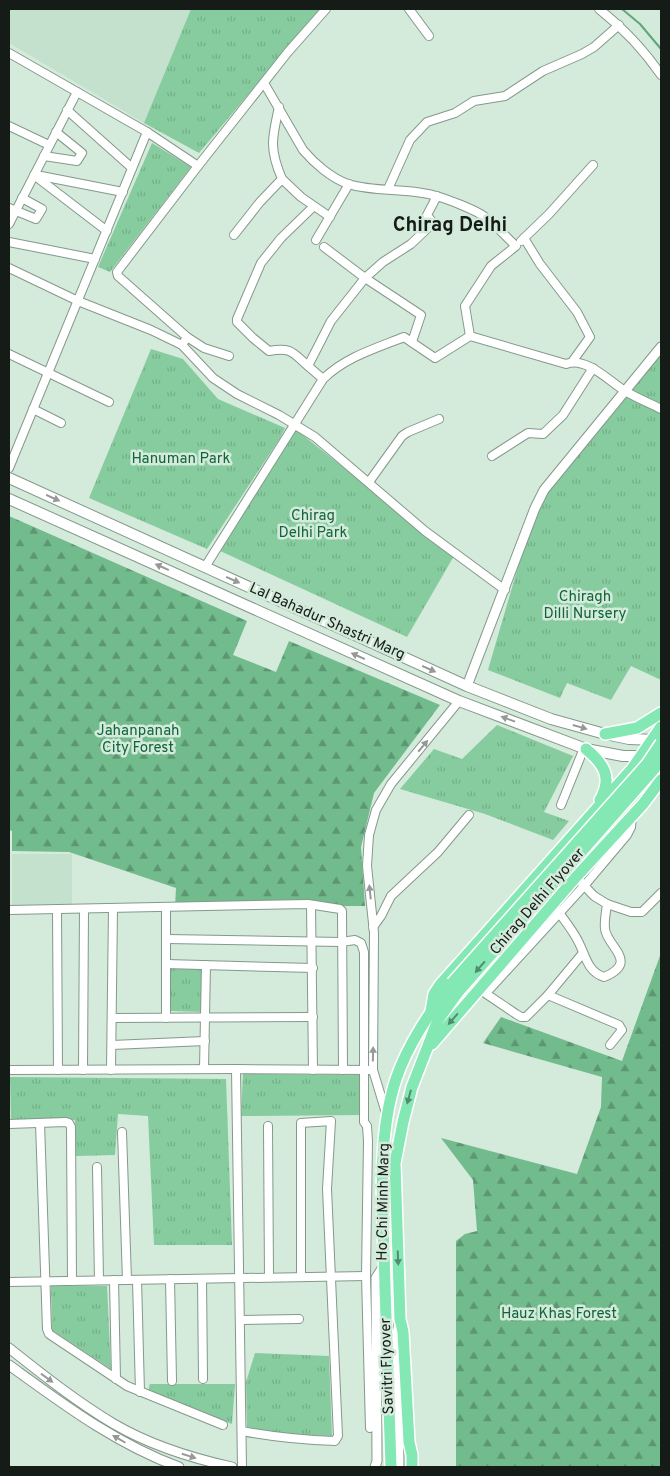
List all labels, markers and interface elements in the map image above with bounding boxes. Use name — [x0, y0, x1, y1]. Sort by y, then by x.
district label: Chirag Delhi — [393, 213, 507, 239]
park label: Hanuman Park — [132, 450, 230, 469]
one-way arrow — [46, 494, 60, 502]
park label: Chirag Delhi Park — [279, 507, 347, 543]
one-way arrow — [155, 563, 169, 571]
one-way arrow — [226, 576, 240, 584]
street label: Lal Bahadur Shastri Marg — [246, 579, 408, 665]
park label: Chiragh Dilli Nursery — [543, 588, 627, 624]
one-way arrow — [351, 651, 365, 659]
one-way arrow — [422, 665, 436, 673]
one-way arrow — [500, 715, 515, 723]
park label: Jahanpanah City Forest — [97, 722, 179, 758]
one-way arrow — [573, 724, 588, 732]
one-way arrow — [417, 739, 428, 752]
street label: Chirag Delhi Flyover — [486, 844, 590, 959]
one-way arrow — [366, 883, 374, 899]
one-way arrow — [474, 961, 485, 974]
one-way arrow — [448, 1012, 459, 1025]
one-way arrow — [369, 1046, 377, 1062]
one-way arrow — [405, 1090, 413, 1105]
street label: Ho Chi Minh Marg — [373, 1143, 395, 1261]
one-way arrow — [394, 1250, 402, 1266]
park label: Hauz Khas Forest — [501, 1305, 617, 1324]
street label: Savitri Flyover — [377, 1317, 399, 1415]
one-way arrow — [40, 1373, 54, 1383]
one-way arrow — [112, 1435, 126, 1444]
one-way arrow — [182, 1453, 197, 1461]

